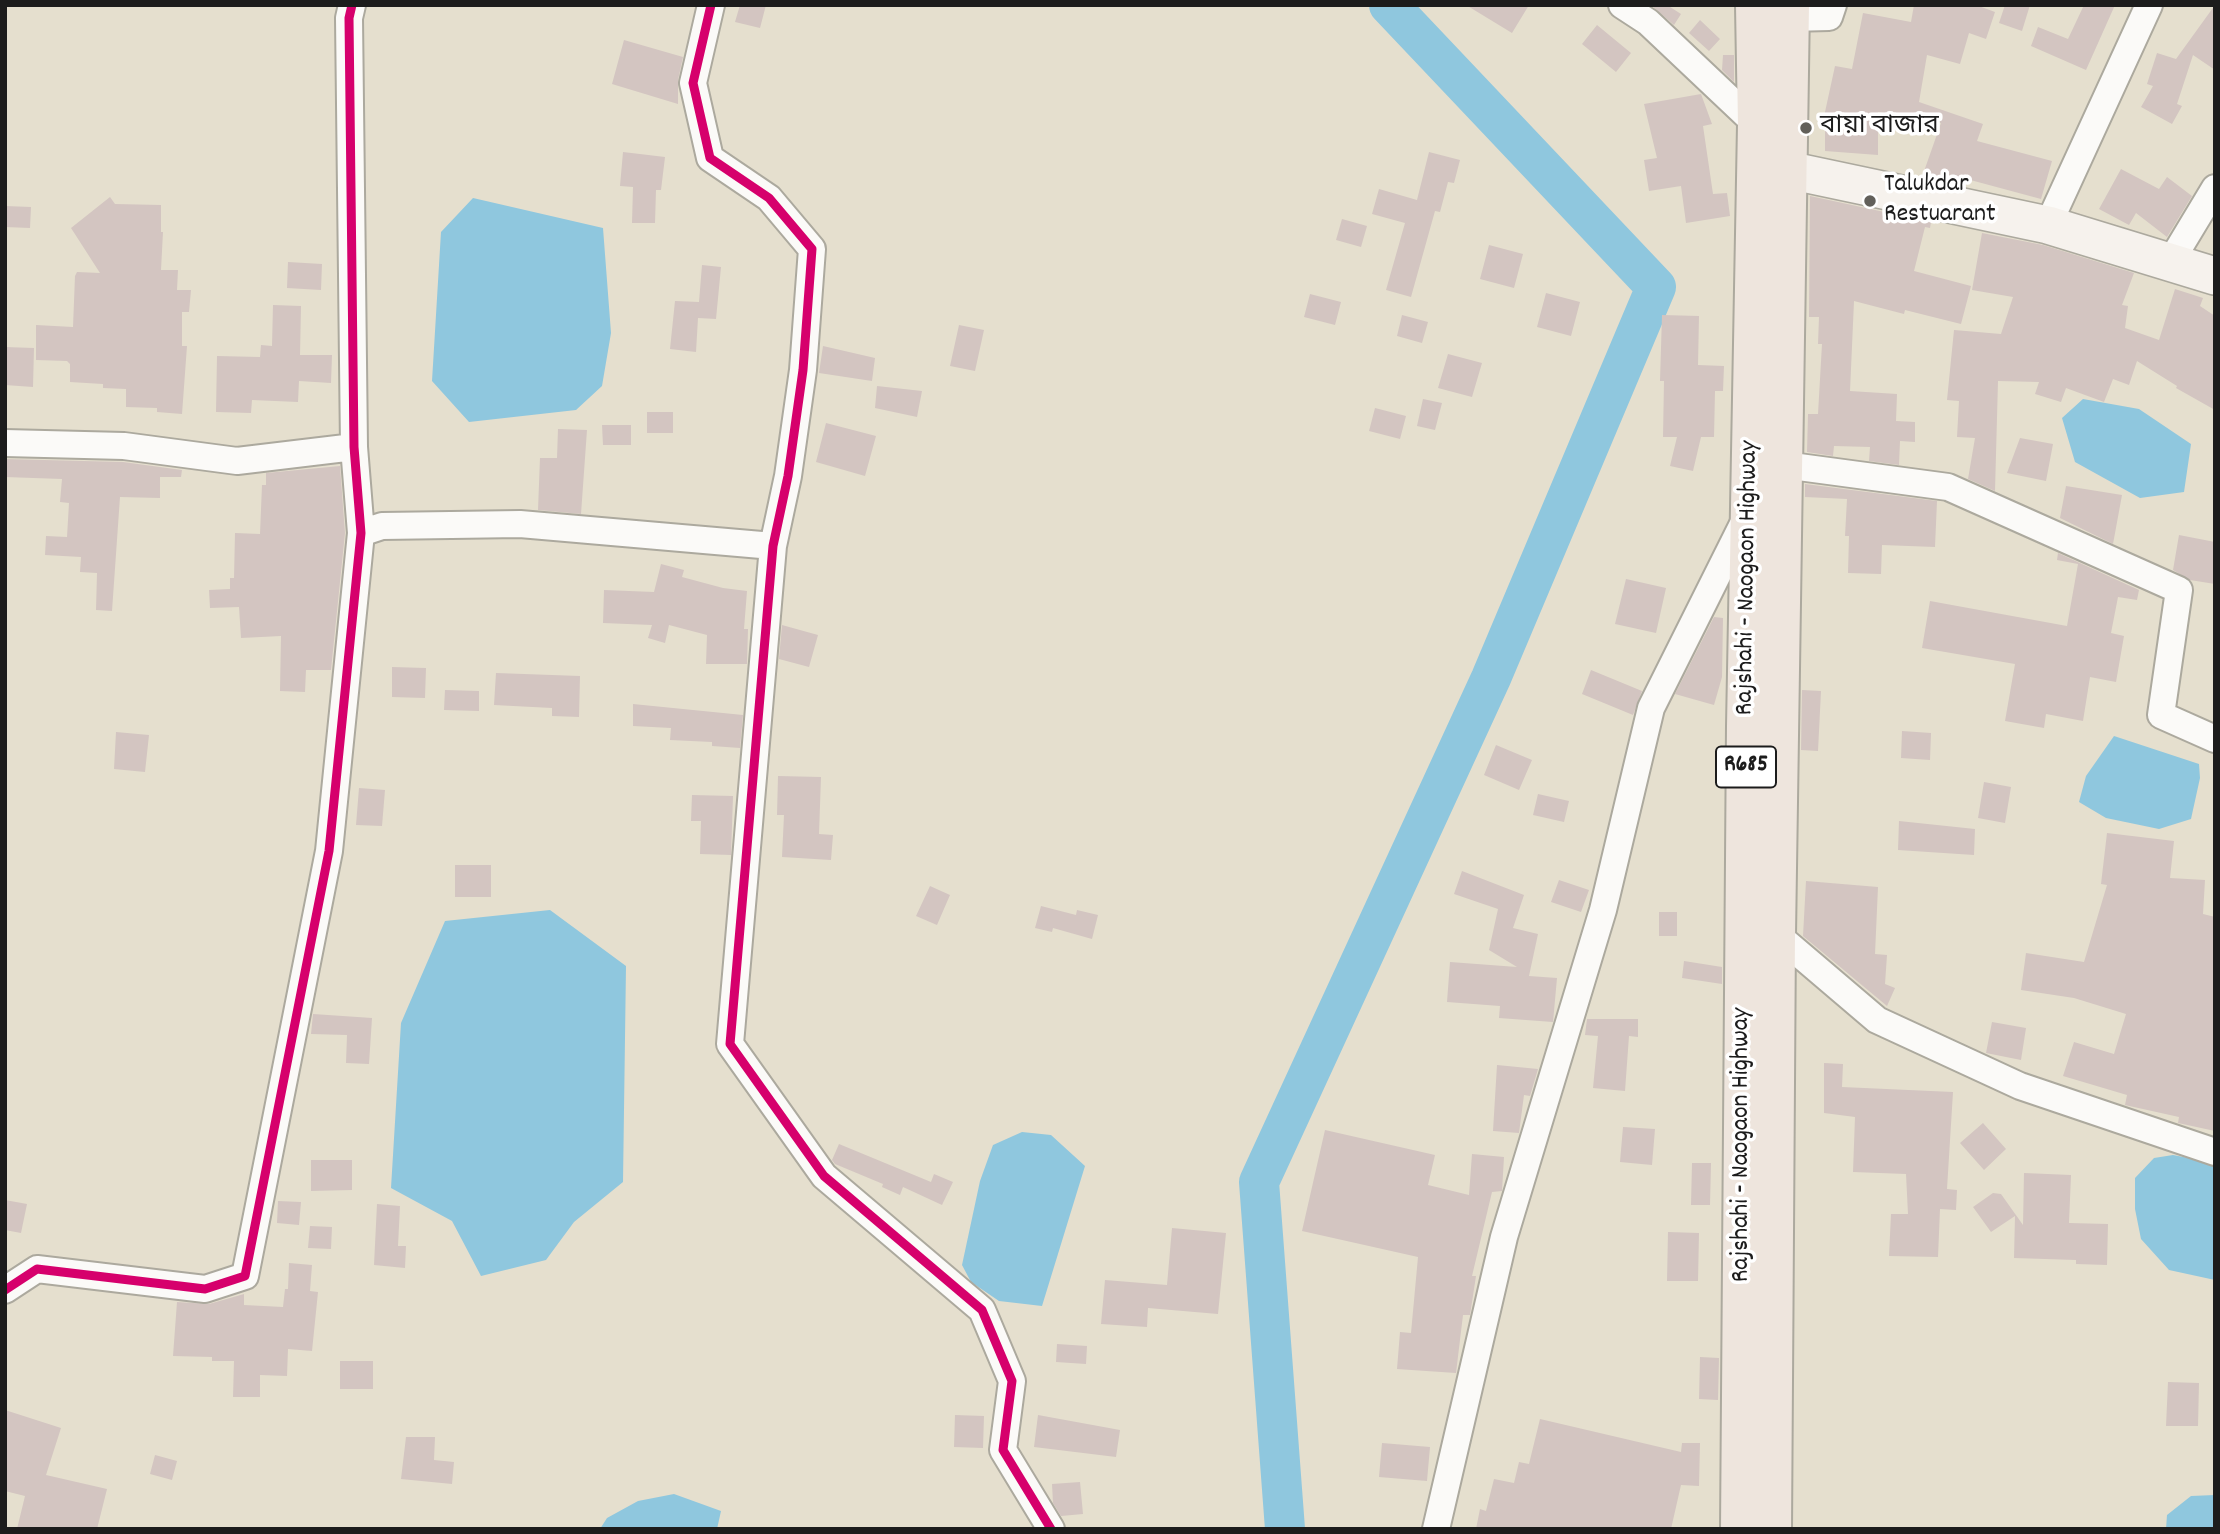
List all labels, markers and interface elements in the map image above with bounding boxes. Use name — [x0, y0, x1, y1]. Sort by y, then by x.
place label: বায়া বাজার — [1820, 112, 1939, 144]
marker: বায়া বাজার — [1798, 120, 1814, 136]
place label: Talukdar Restuarant — [1884, 170, 1995, 232]
marker: Talukdar Restuarant — [1862, 193, 1878, 209]
street label: Rajshahi - Naogaon Highway — [1731, 440, 1767, 716]
road number: R685 — [1716, 746, 1776, 788]
street label: Rajshahi - Naogaon Highway — [1727, 1008, 1759, 1282]

